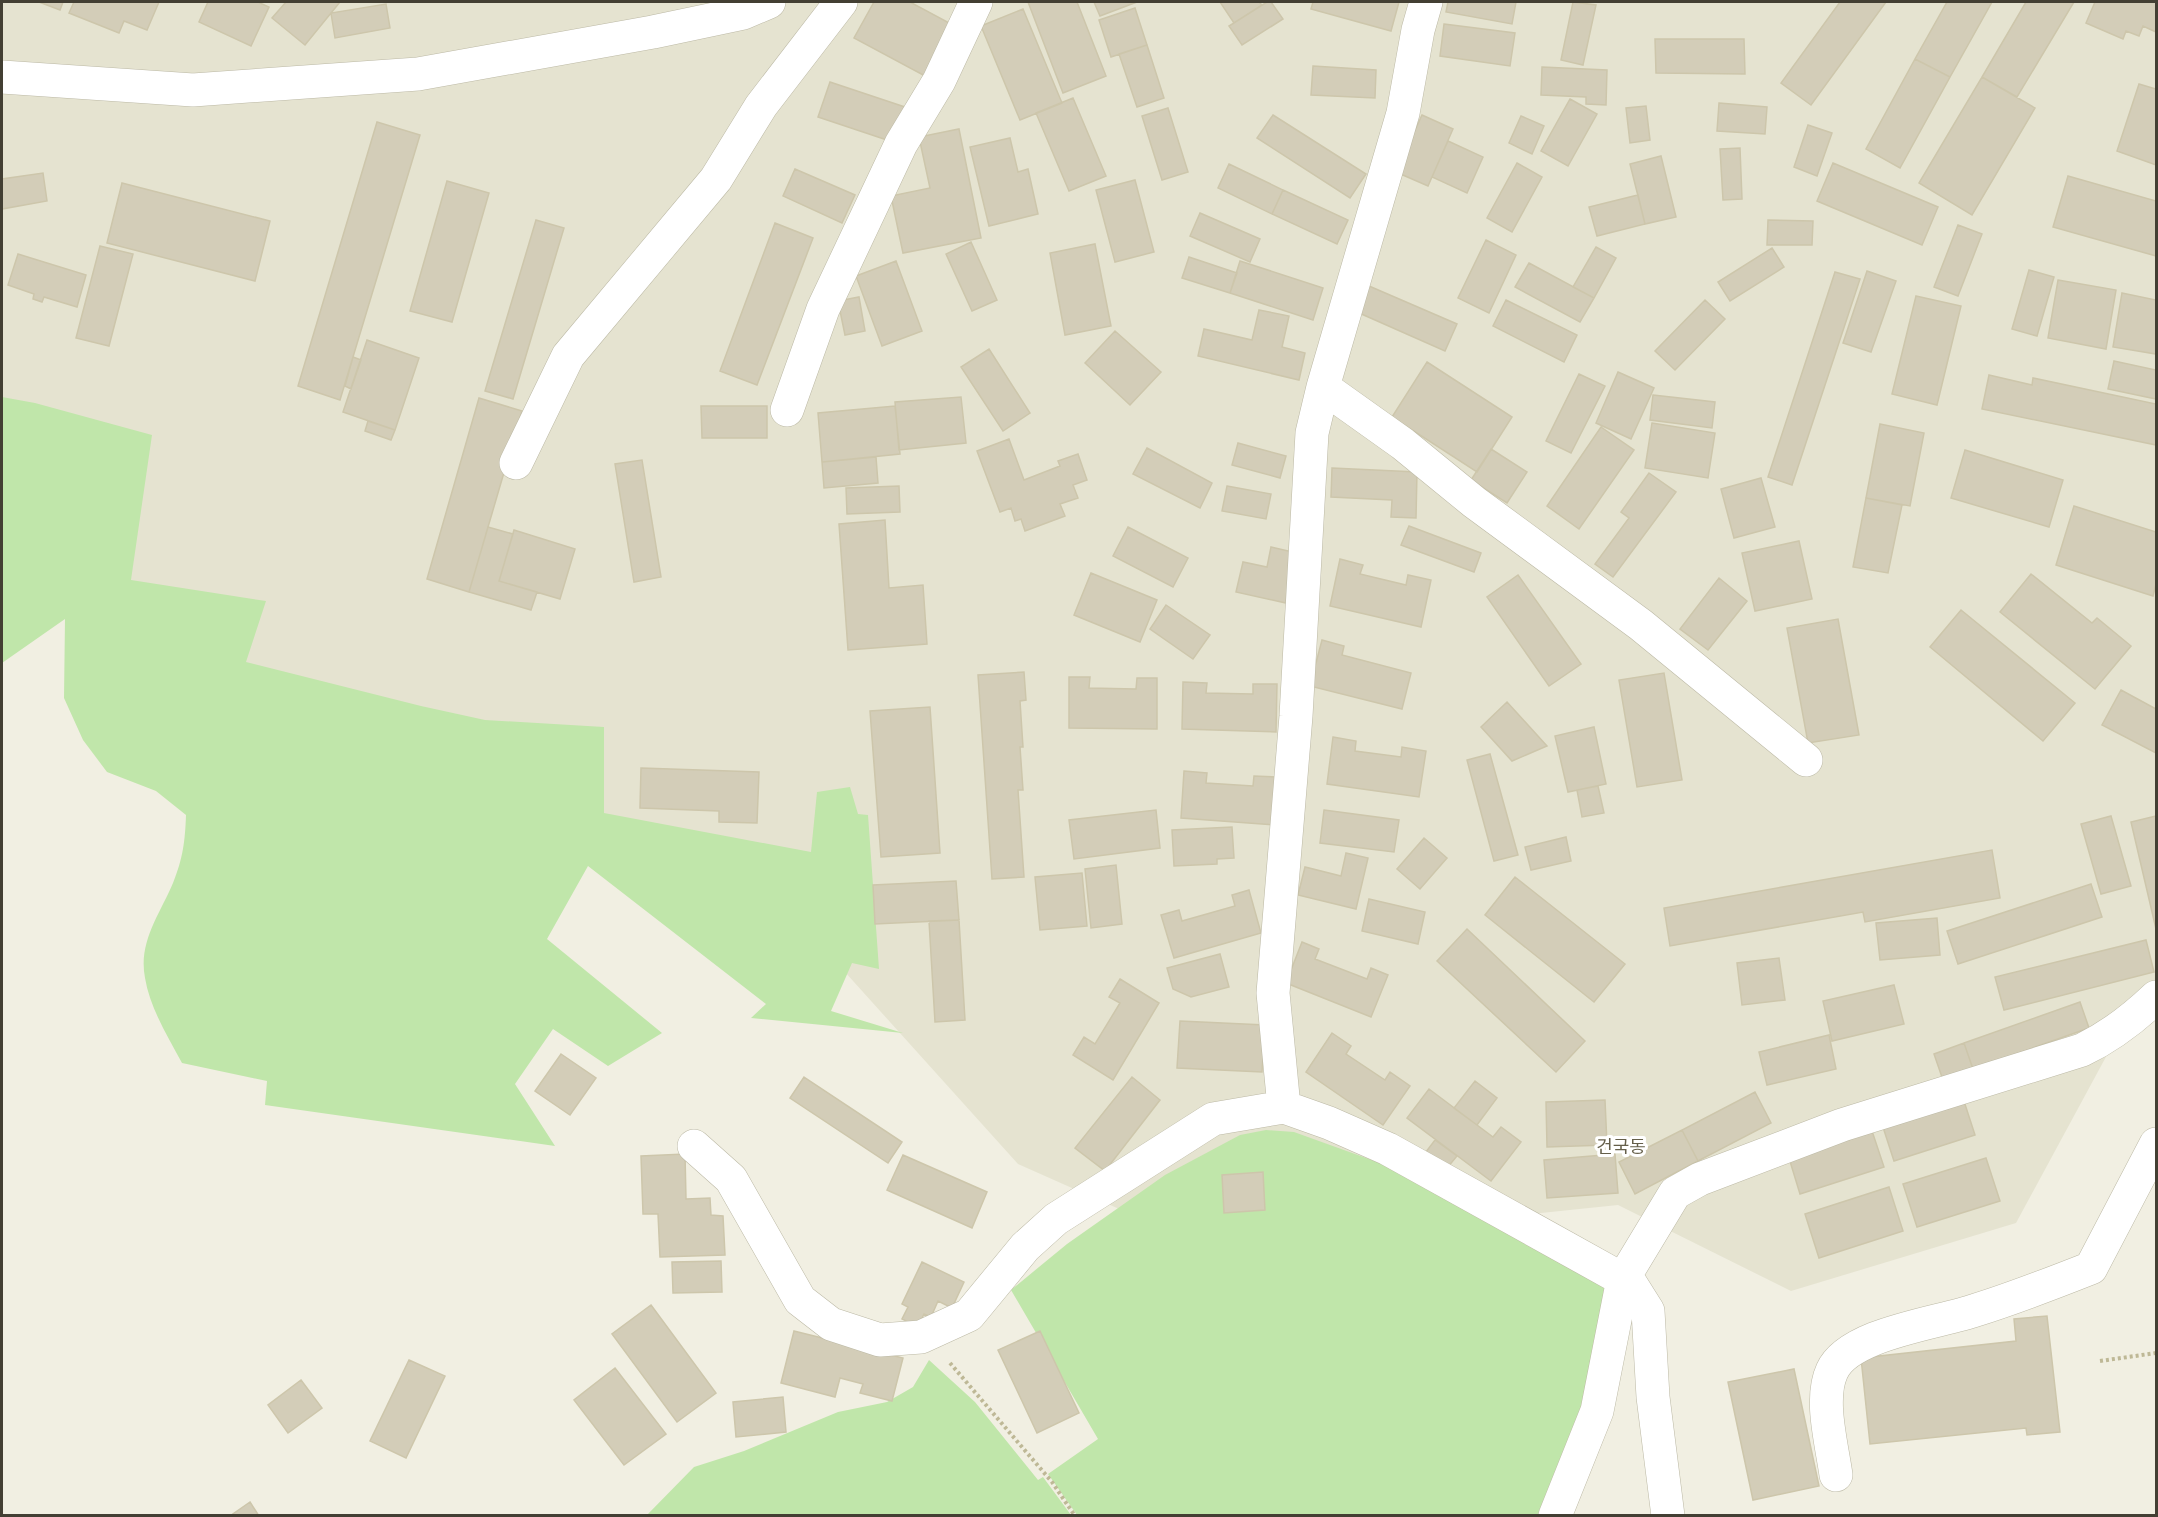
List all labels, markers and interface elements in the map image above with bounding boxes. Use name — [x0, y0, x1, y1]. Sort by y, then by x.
district label: 건국동 — [1596, 1136, 1646, 1157]

